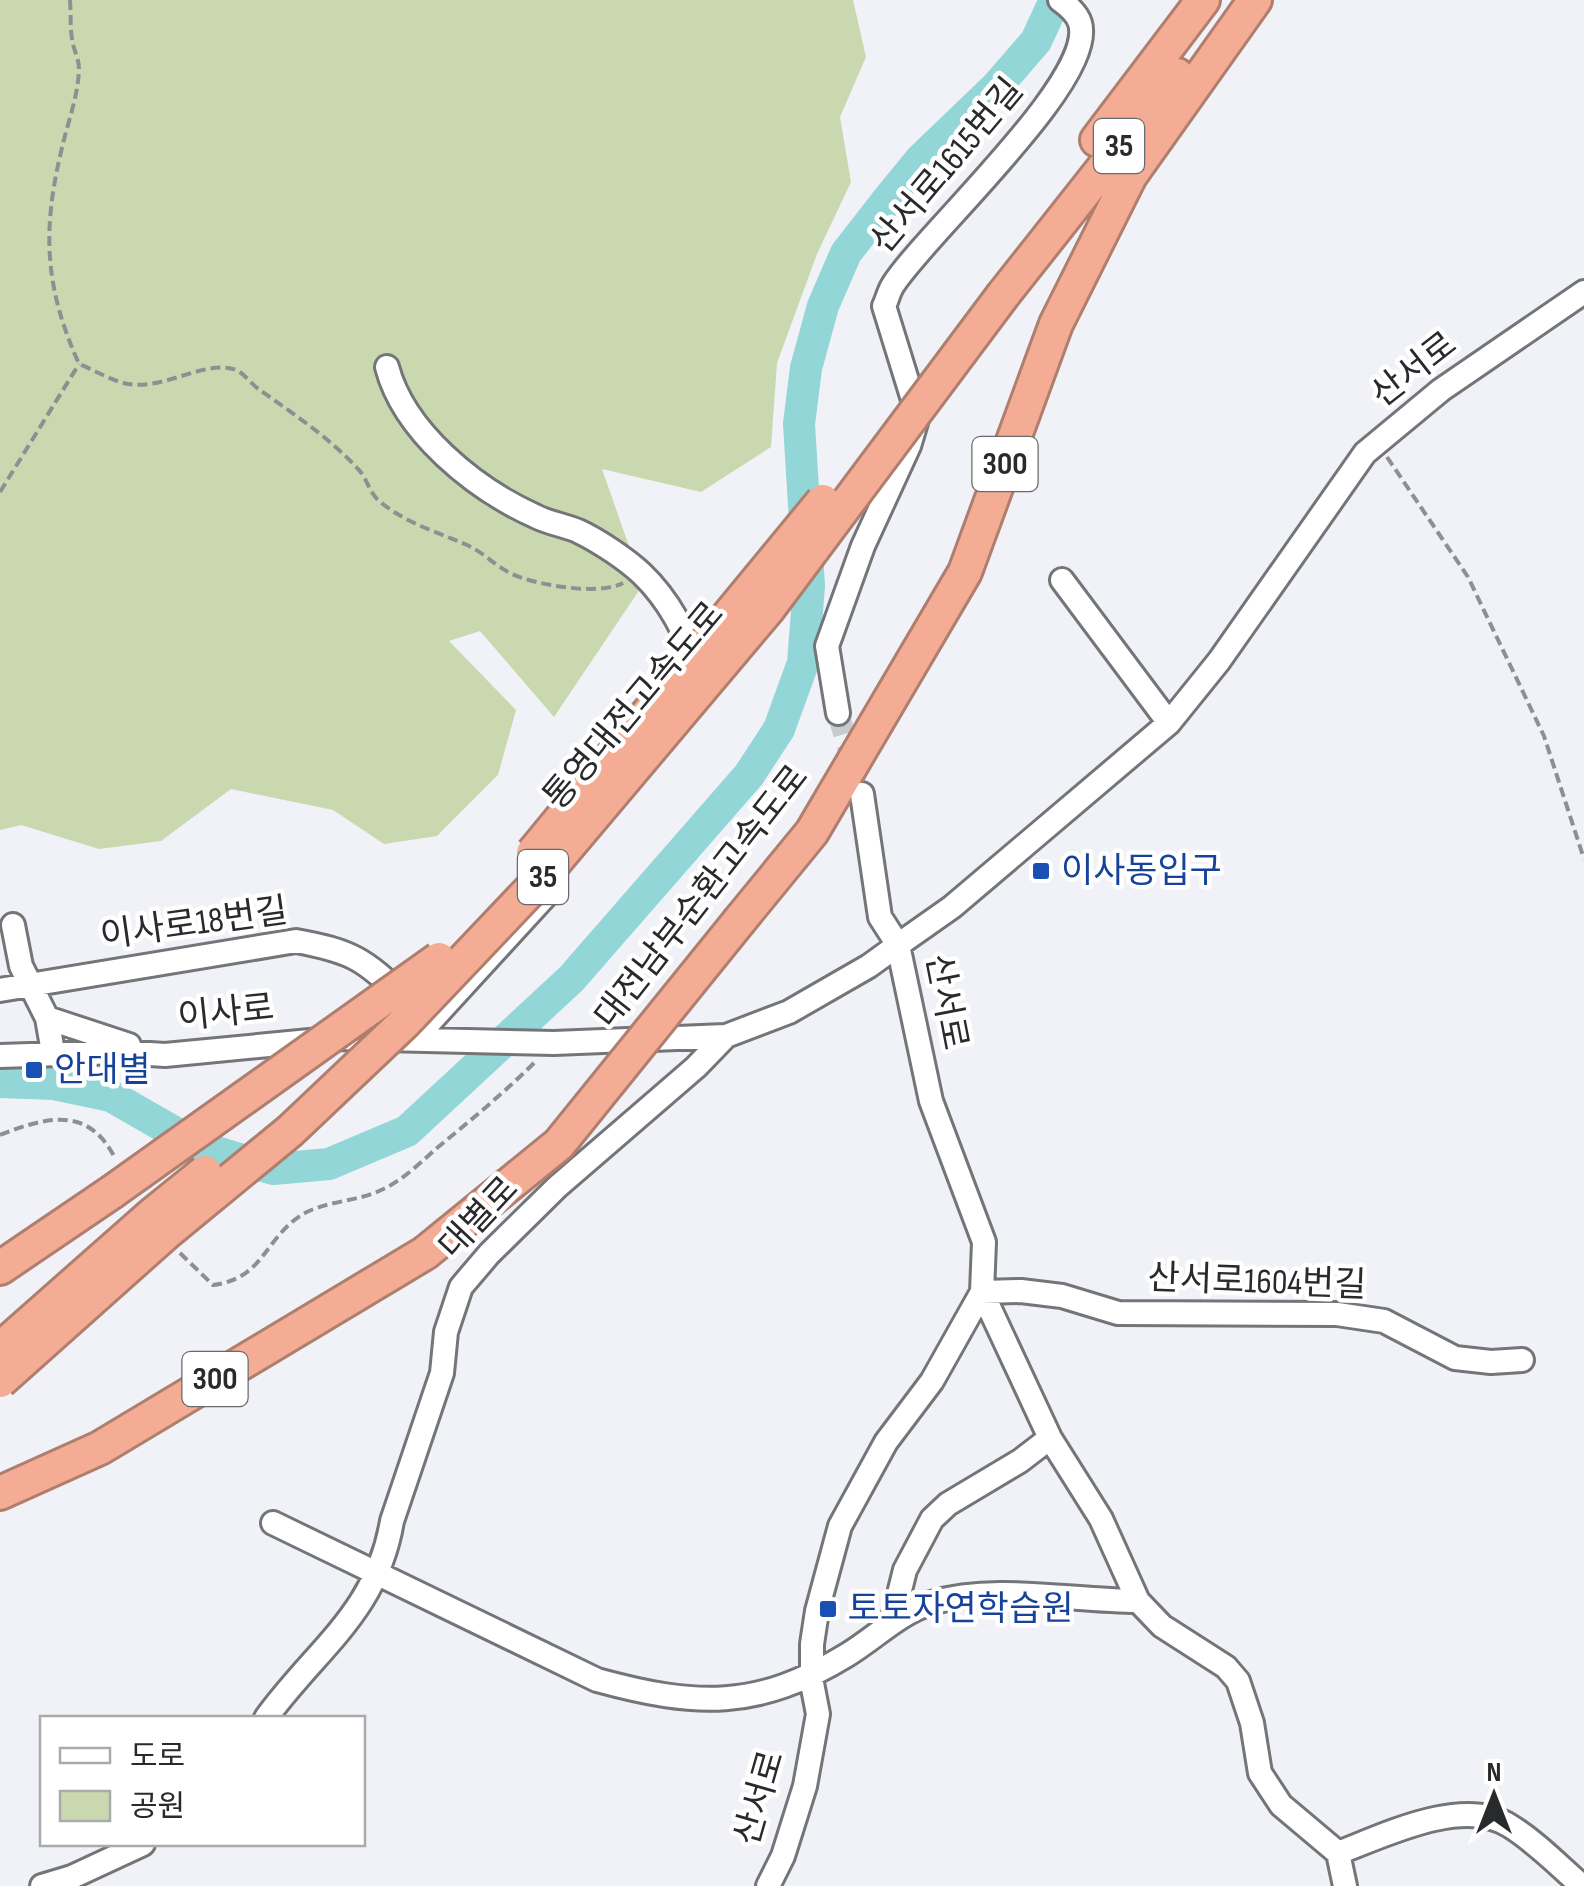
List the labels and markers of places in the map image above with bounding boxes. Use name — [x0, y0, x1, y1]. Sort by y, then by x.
place label: 이사동입구 — [1061, 850, 1222, 893]
marker: 이사동입구 — [1030, 860, 1052, 882]
place label: 안대별 — [54, 1049, 151, 1092]
marker: 안대별 — [23, 1059, 45, 1081]
place label: 토토자연학습원 — [848, 1588, 1073, 1631]
marker: 토토자연학습원 — [817, 1598, 839, 1620]

